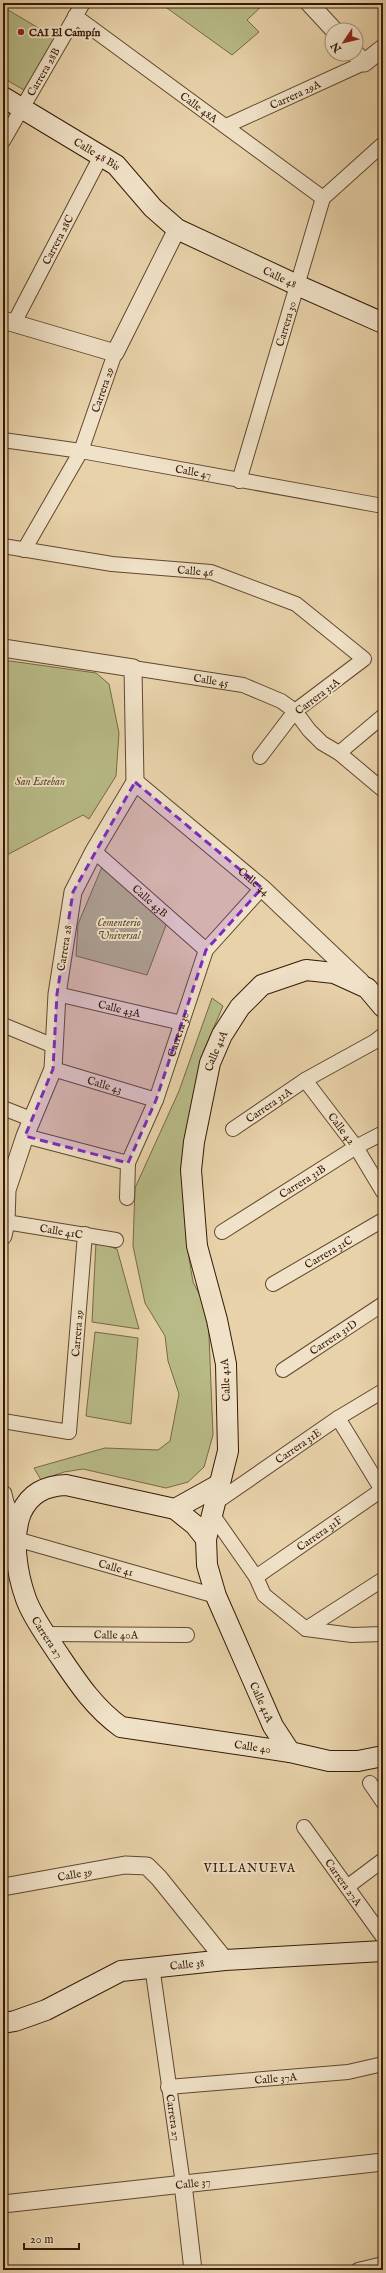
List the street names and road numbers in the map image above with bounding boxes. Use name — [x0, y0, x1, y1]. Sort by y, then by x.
street label: Carrera 28B — [24, 46, 64, 99]
street label: Carrera 29A — [268, 77, 324, 113]
street label: Calle 48A — [177, 89, 221, 127]
street label: Calle 48 Bis — [71, 135, 123, 174]
street label: Carrera 28C — [40, 213, 77, 267]
street label: Calle 48 — [260, 264, 299, 292]
street label: Carrera 30 — [273, 300, 300, 348]
street label: Carrera 29 — [89, 365, 118, 415]
street label: Calle 47 — [174, 462, 212, 483]
street label: Calle 46 — [177, 563, 214, 580]
street label: Calle 45 — [192, 671, 230, 691]
street label: Carrera 31A — [292, 675, 343, 718]
street label: Calle 44 — [235, 865, 272, 900]
street label: Calle 43B — [129, 882, 170, 921]
street label: Carrera 28 — [54, 924, 76, 972]
street label: Calle 43A — [97, 998, 142, 1021]
street label: Carrera 30 — [165, 1011, 193, 1059]
street label: Calle 41A — [203, 1028, 231, 1073]
street label: Calle 43 — [85, 1074, 123, 1097]
street label: Carrera 31A — [243, 1085, 295, 1126]
street label: Calle 42 — [324, 1110, 358, 1148]
street label: Carrera 31B — [277, 1162, 329, 1202]
street label: Calle 41C — [39, 1222, 84, 1242]
street label: Carrera 31C — [302, 1233, 355, 1272]
street label: Carrera 29 — [69, 1309, 87, 1357]
street label: Carrera 31D — [307, 1317, 360, 1359]
street label: Calle 41A — [218, 1358, 234, 1402]
street label: Carrera 31E — [273, 1425, 325, 1467]
street label: Carrera 31F — [294, 1513, 345, 1555]
street label: Calle 41 — [97, 1557, 135, 1580]
street label: Carrera 27 — [28, 1614, 65, 1661]
street label: Calle 40A — [94, 1628, 139, 1643]
street label: Calle 41A — [246, 1680, 276, 1725]
street label: Calle 40 — [233, 1738, 272, 1757]
street label: Carrera 27A — [321, 1857, 365, 1910]
street label: Calle 39 — [57, 1865, 94, 1885]
street label: Calle 38 — [169, 1956, 205, 1974]
street label: Calle 37A — [254, 2070, 298, 2088]
street label: Carrera 27 — [162, 2093, 183, 2142]
street label: Calle 37 — [175, 2175, 211, 2193]

